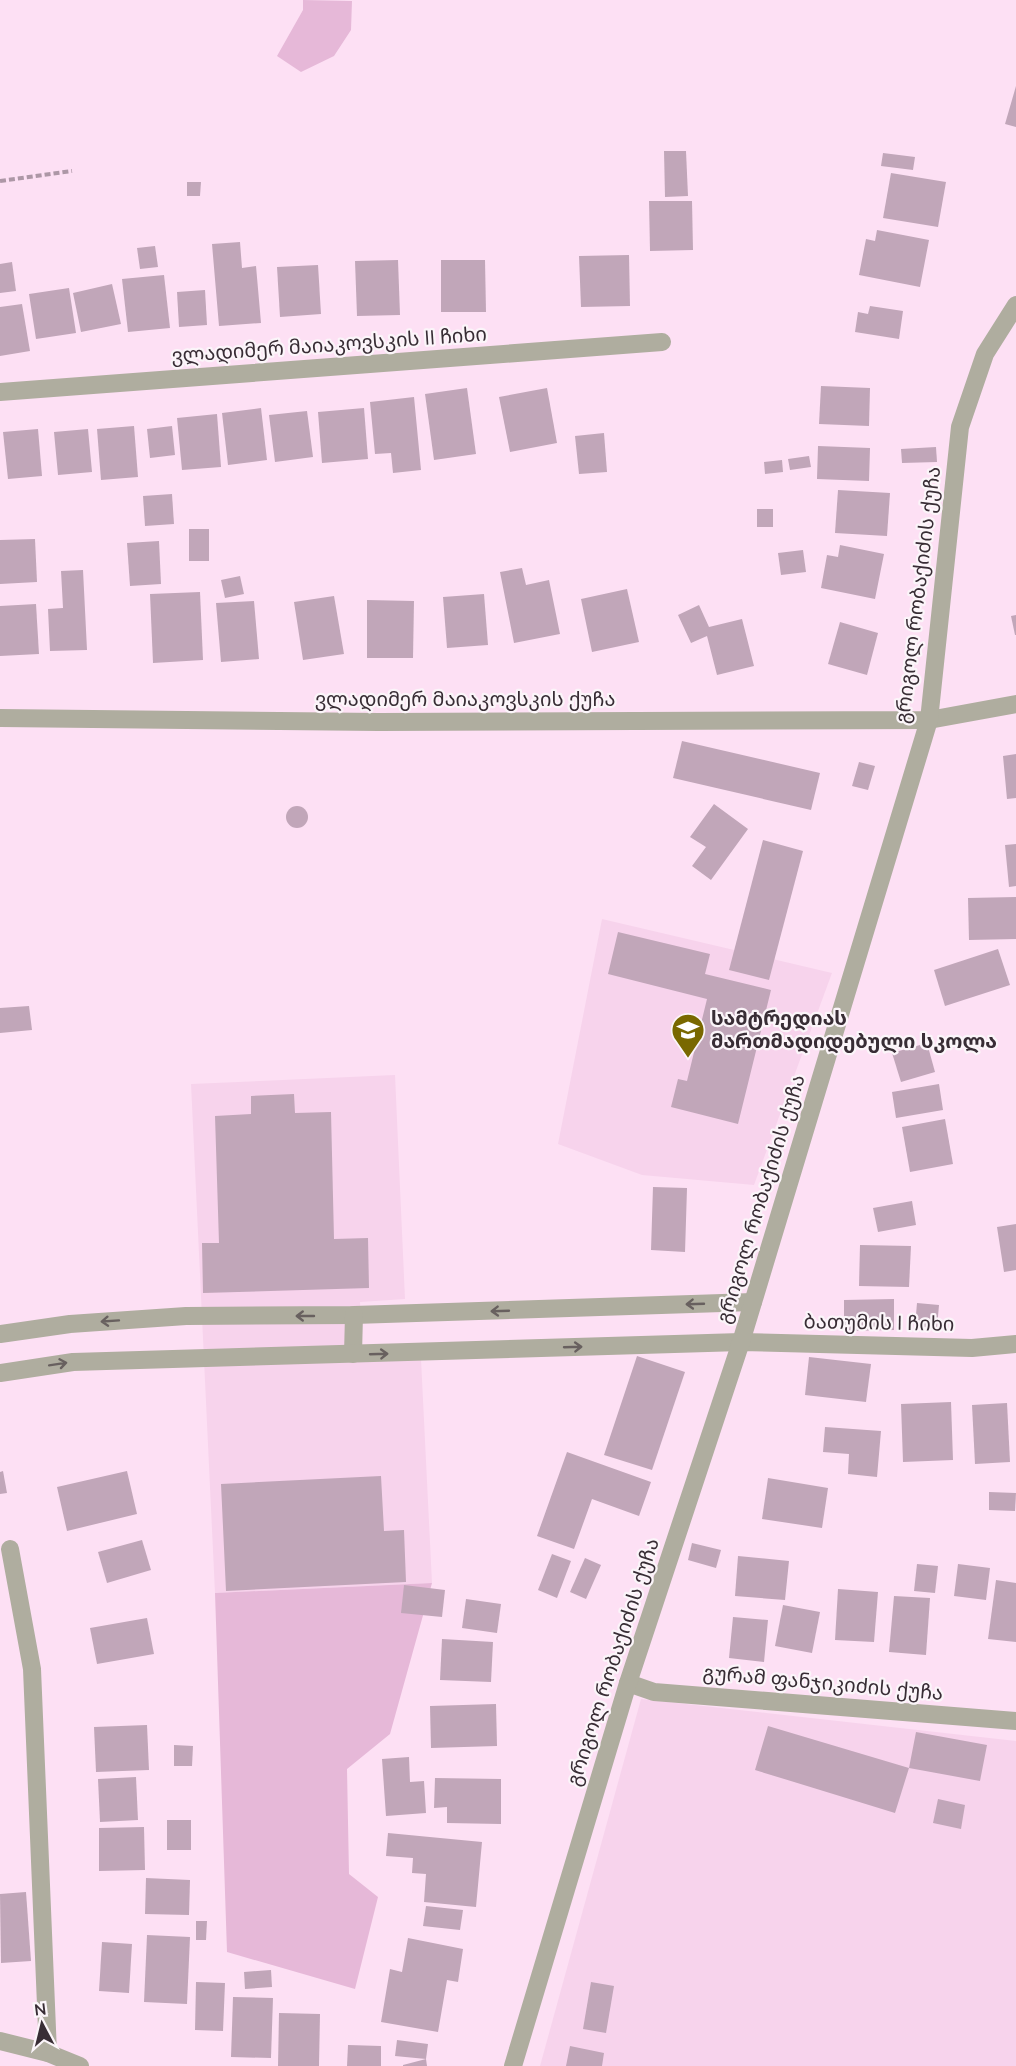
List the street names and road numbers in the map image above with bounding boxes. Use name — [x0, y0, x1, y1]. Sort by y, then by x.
street label: ვლადიმერ მაიაკოვსკის II ჩიხი — [170, 320, 488, 370]
street label: გრიგოლ რობაქიძის ქუჩა — [889, 465, 947, 725]
street label: ვლადიმერ მაიაკოვსკის ქუჩა — [315, 686, 615, 713]
street label: გრიგოლ რობაქიძის ქუჩა — [710, 1071, 812, 1327]
street label: ბათუმის I ჩიხი — [803, 1308, 955, 1338]
street label: გრიგოლ რობაქიძის ქუჩა — [560, 1535, 666, 1789]
street label: გურამ ფანჯიკიძის ქუჩა — [702, 1659, 944, 1707]

